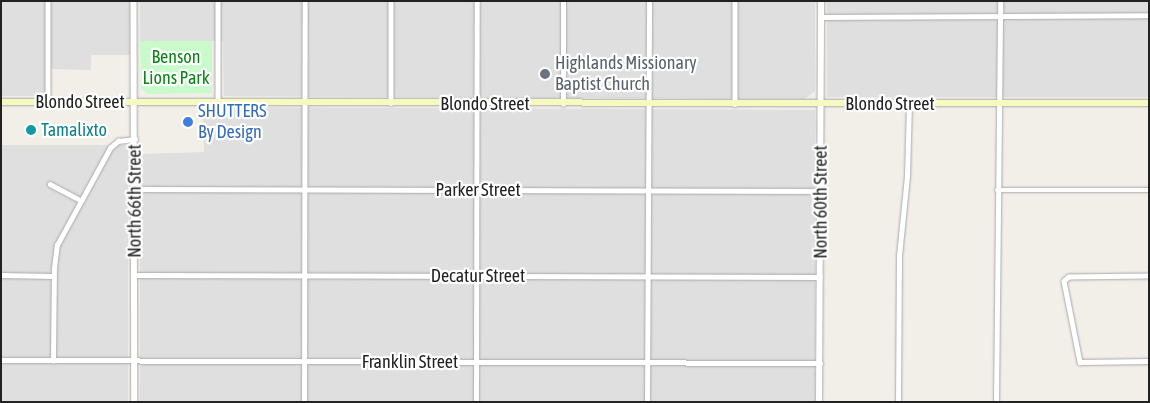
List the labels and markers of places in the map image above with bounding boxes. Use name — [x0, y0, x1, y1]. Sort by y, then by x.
place label: Highlands Missionary Baptist Church — [555, 53, 697, 96]
marker: Highlands Missionary Baptist Church — [539, 68, 551, 80]
place label: SHUTTERS By Design — [198, 101, 267, 144]
marker: SHUTTERS By Design — [182, 116, 194, 128]
place label: Tamalixto — [41, 119, 107, 141]
marker: Tamalixto — [25, 124, 37, 136]

